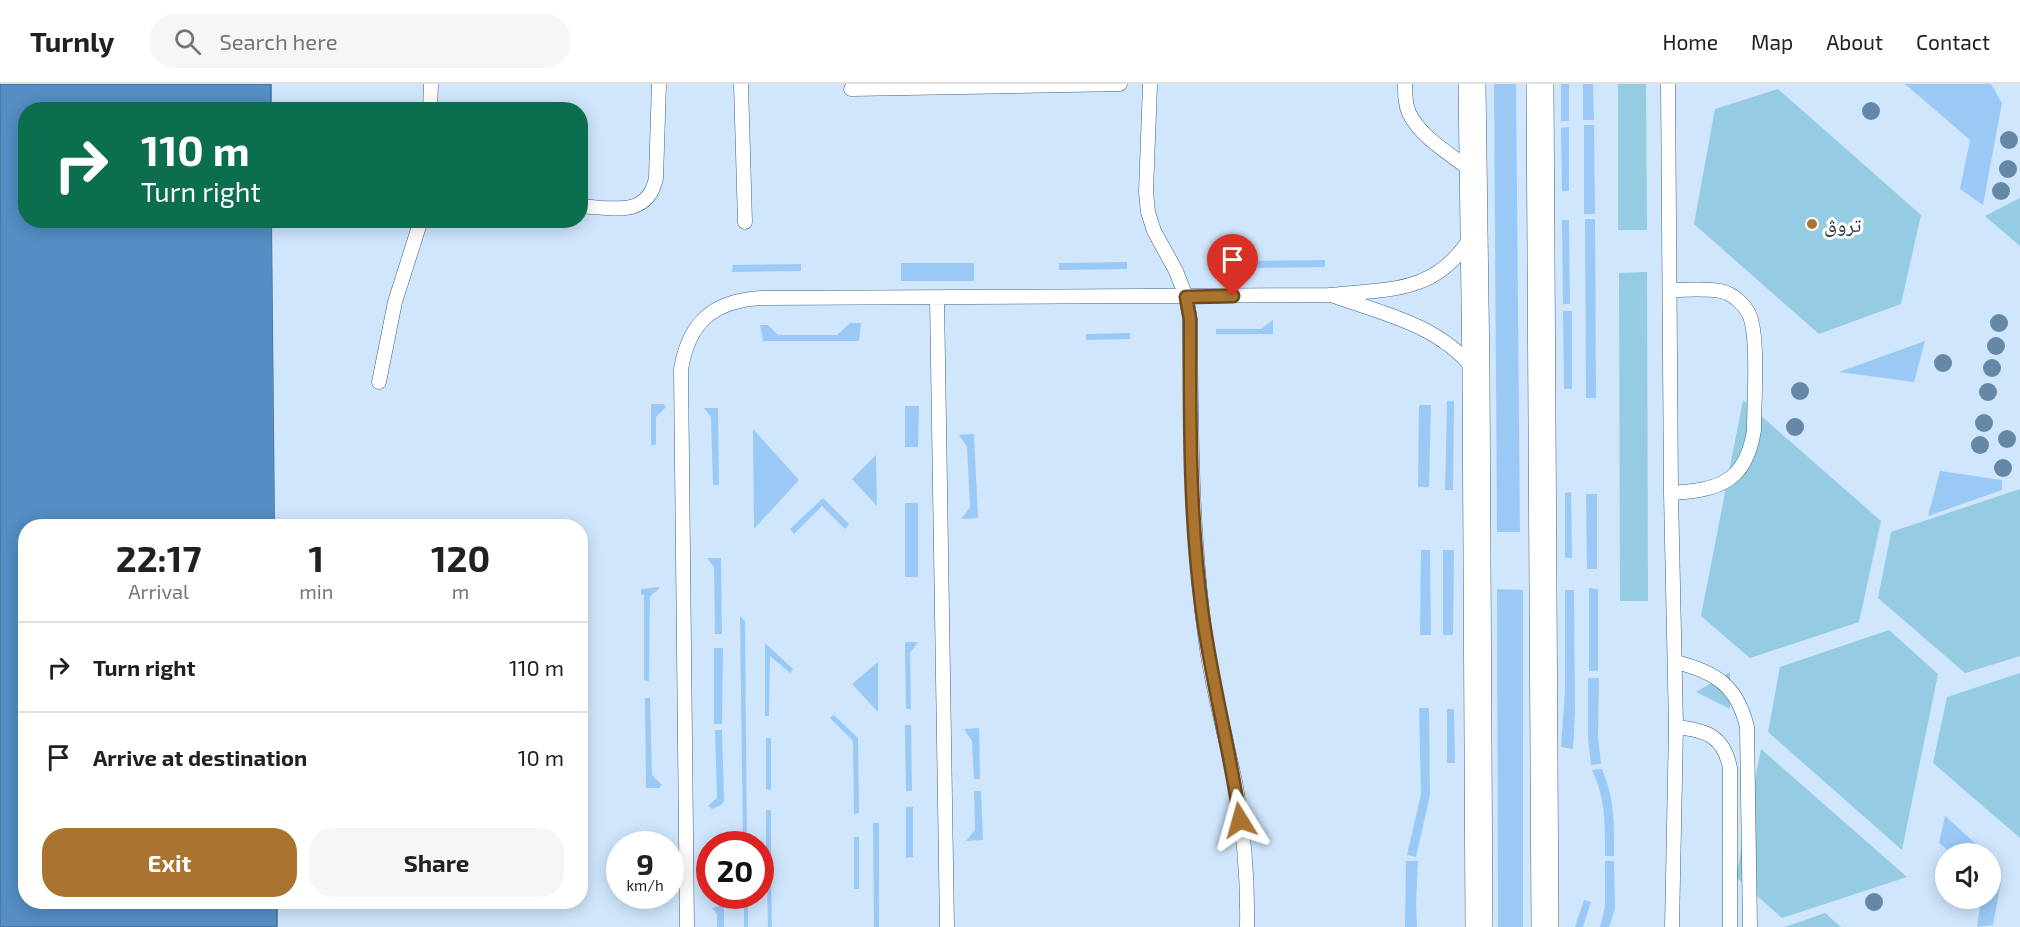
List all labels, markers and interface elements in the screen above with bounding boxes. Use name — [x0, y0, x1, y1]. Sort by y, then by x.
search box — [150, 14, 570, 68]
text: Turnly — [30, 24, 114, 58]
icon: search — [171, 25, 204, 58]
text: Search here — [219, 28, 338, 54]
text: Home — [1662, 29, 1718, 54]
text: Map — [1751, 29, 1793, 54]
text: About — [1826, 29, 1883, 54]
text: Contact — [1916, 29, 1990, 54]
text: 110 m — [141, 124, 250, 174]
icon: right — [42, 126, 120, 204]
text: Turn right — [141, 175, 261, 207]
place label: تروڨ — [1824, 212, 1861, 237]
marker: تروڨ — [1805, 217, 1819, 231]
pin — [1207, 234, 1258, 296]
icon: arrive — [1216, 243, 1249, 276]
text: 22:17 — [116, 536, 201, 579]
text: 1 — [308, 536, 324, 579]
text: 120 — [431, 536, 490, 579]
text: Arrival — [128, 579, 189, 603]
text: min — [299, 579, 333, 603]
text: m — [452, 579, 469, 603]
icon: right — [42, 651, 75, 684]
text: Turn right — [93, 654, 195, 680]
text: 110 m — [509, 654, 564, 680]
icon: arrive — [42, 741, 75, 774]
text: Arrive at destination — [93, 744, 307, 770]
text: 10 m — [518, 744, 564, 770]
position arrow — [1208, 788, 1272, 852]
button: Exit — [42, 828, 297, 897]
button: Share — [309, 828, 564, 897]
speed limit sign: 20 — [696, 831, 774, 909]
map controls — [1935, 843, 2001, 909]
button: sound — [1935, 843, 2001, 909]
text: 9 — [636, 845, 654, 881]
text: km/h — [626, 876, 664, 894]

